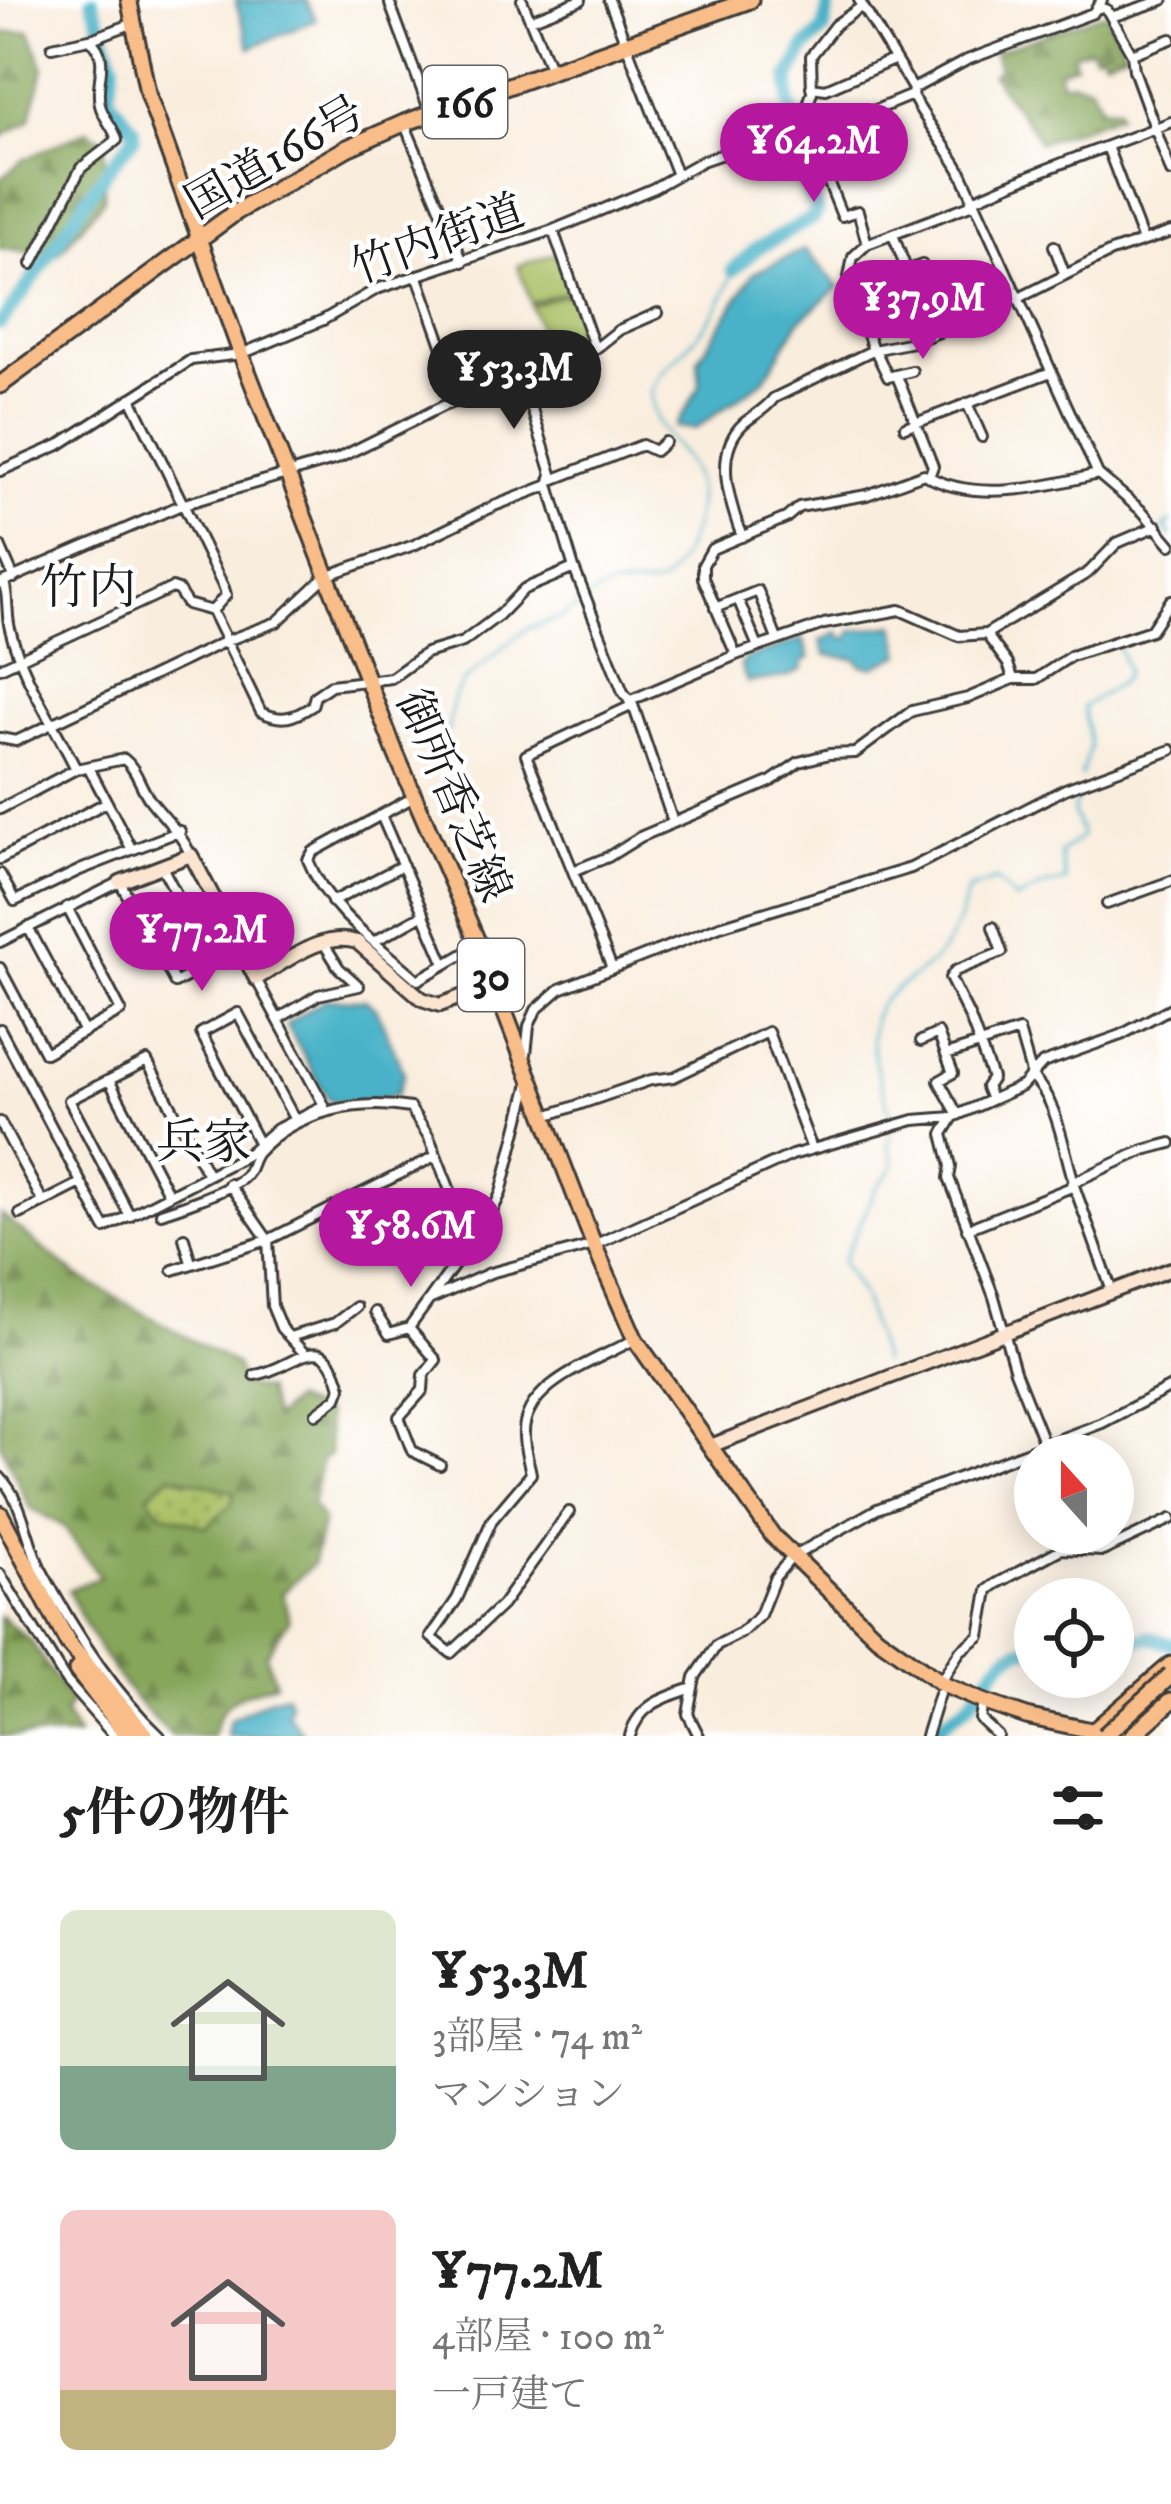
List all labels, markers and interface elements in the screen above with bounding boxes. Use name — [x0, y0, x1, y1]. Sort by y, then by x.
road number: 166 — [423, 66, 507, 138]
street label: 国道166号 — [176, 85, 375, 232]
pin: ¥64.2M — [716, 103, 912, 205]
text: ¥64.2M — [747, 117, 881, 166]
street label: 竹内街道 — [344, 184, 532, 298]
pin: ¥37.9M — [825, 260, 1021, 362]
text: ¥37.9M — [860, 274, 986, 323]
pin: ¥53.3M — [416, 330, 612, 432]
text: ¥53.3M — [454, 344, 574, 393]
district label: 竹内 — [40, 559, 136, 619]
street label: 御所香芝線 — [383, 682, 522, 911]
pin: ¥77.2M — [104, 892, 300, 994]
text: ¥77.2M — [136, 906, 268, 955]
road number: 30 — [458, 939, 524, 1011]
district label: 兵家 — [156, 1114, 252, 1174]
pin: ¥58.6M — [313, 1188, 509, 1290]
text: ¥58.6M — [346, 1202, 476, 1251]
north arrow — [1014, 1434, 1134, 1554]
map controls — [1014, 1434, 1134, 1698]
button: locate — [1014, 1578, 1134, 1698]
icon: filters — [1045, 1775, 1111, 1841]
text: 5件の物件 — [60, 1782, 289, 1846]
text: ¥53.3M — [432, 1940, 588, 2004]
icon: home — [156, 1958, 300, 2102]
text: 3部屋 · 74 m² — [432, 2013, 642, 2062]
text: マンション — [432, 2071, 625, 2120]
text: ¥77.2M — [432, 2240, 603, 2304]
icon: home — [156, 2258, 300, 2402]
text: 4部屋 · 100 m² — [432, 2313, 664, 2362]
text: 一戸建て — [432, 2371, 588, 2420]

